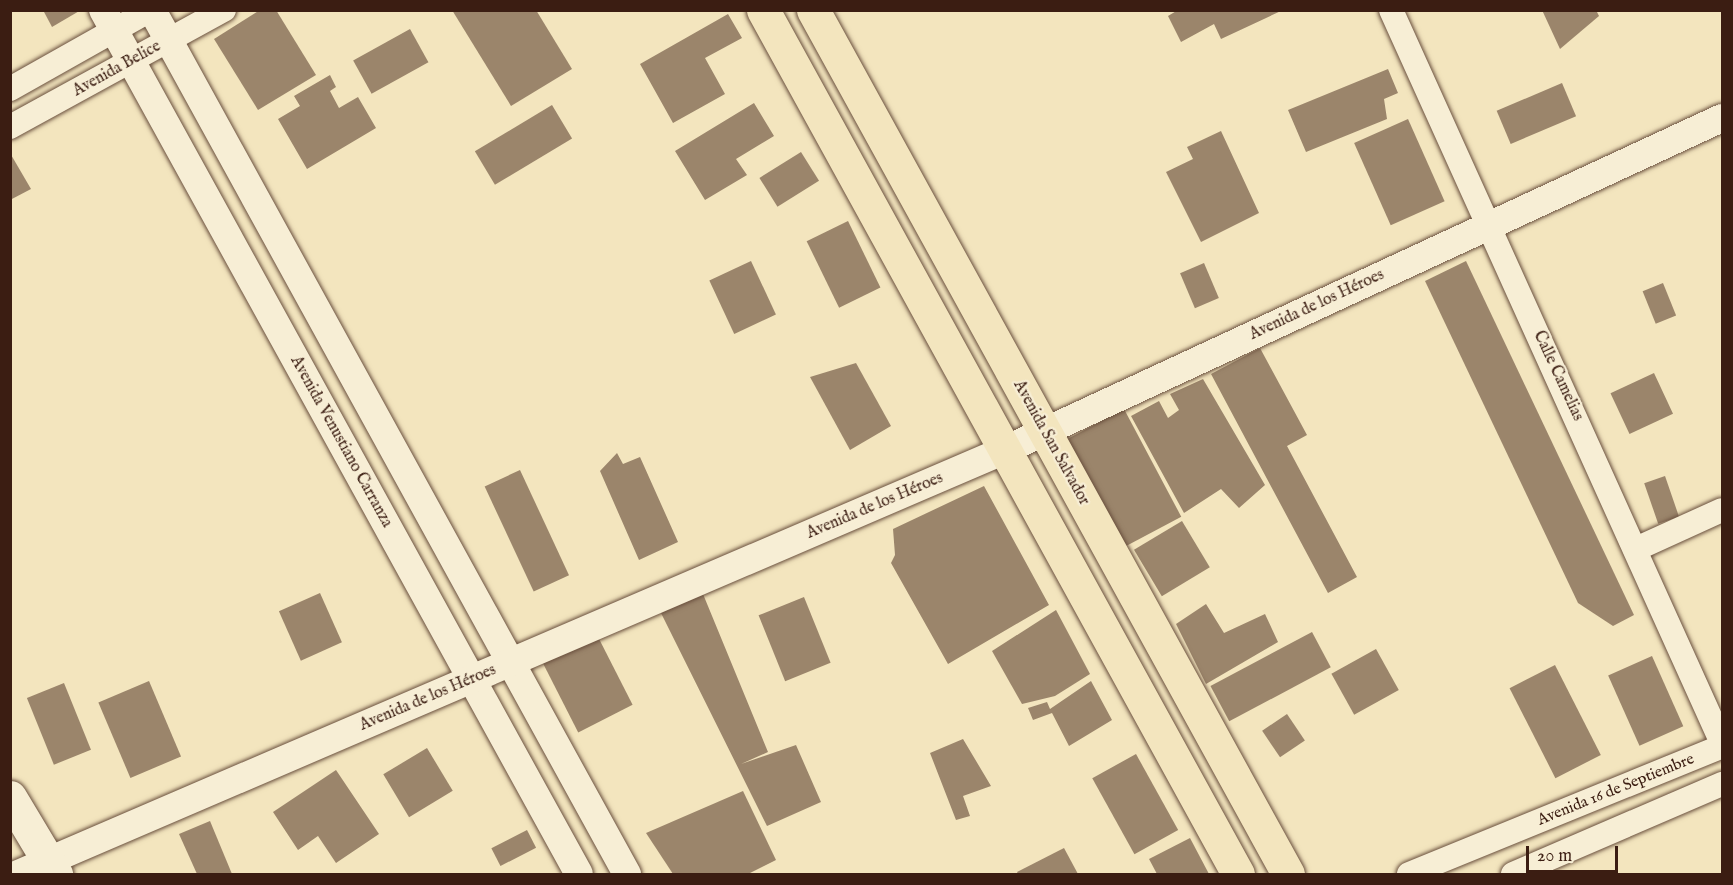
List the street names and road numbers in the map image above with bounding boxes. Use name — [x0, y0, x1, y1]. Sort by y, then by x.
street label: Avenida Belice — [70, 37, 164, 101]
street label: Avenida de los Héroes — [1247, 265, 1387, 345]
street label: Calle Camelias — [1529, 328, 1587, 424]
street label: Avenida Venustiano Carranza — [286, 353, 396, 531]
street label: Avenida San Salvador — [1009, 377, 1093, 509]
street label: Avenida de los Héroes — [804, 469, 946, 543]
street label: Avenida de los Héroes — [357, 661, 499, 735]
street label: Avenida 16 de Septiembre — [1535, 750, 1697, 830]

